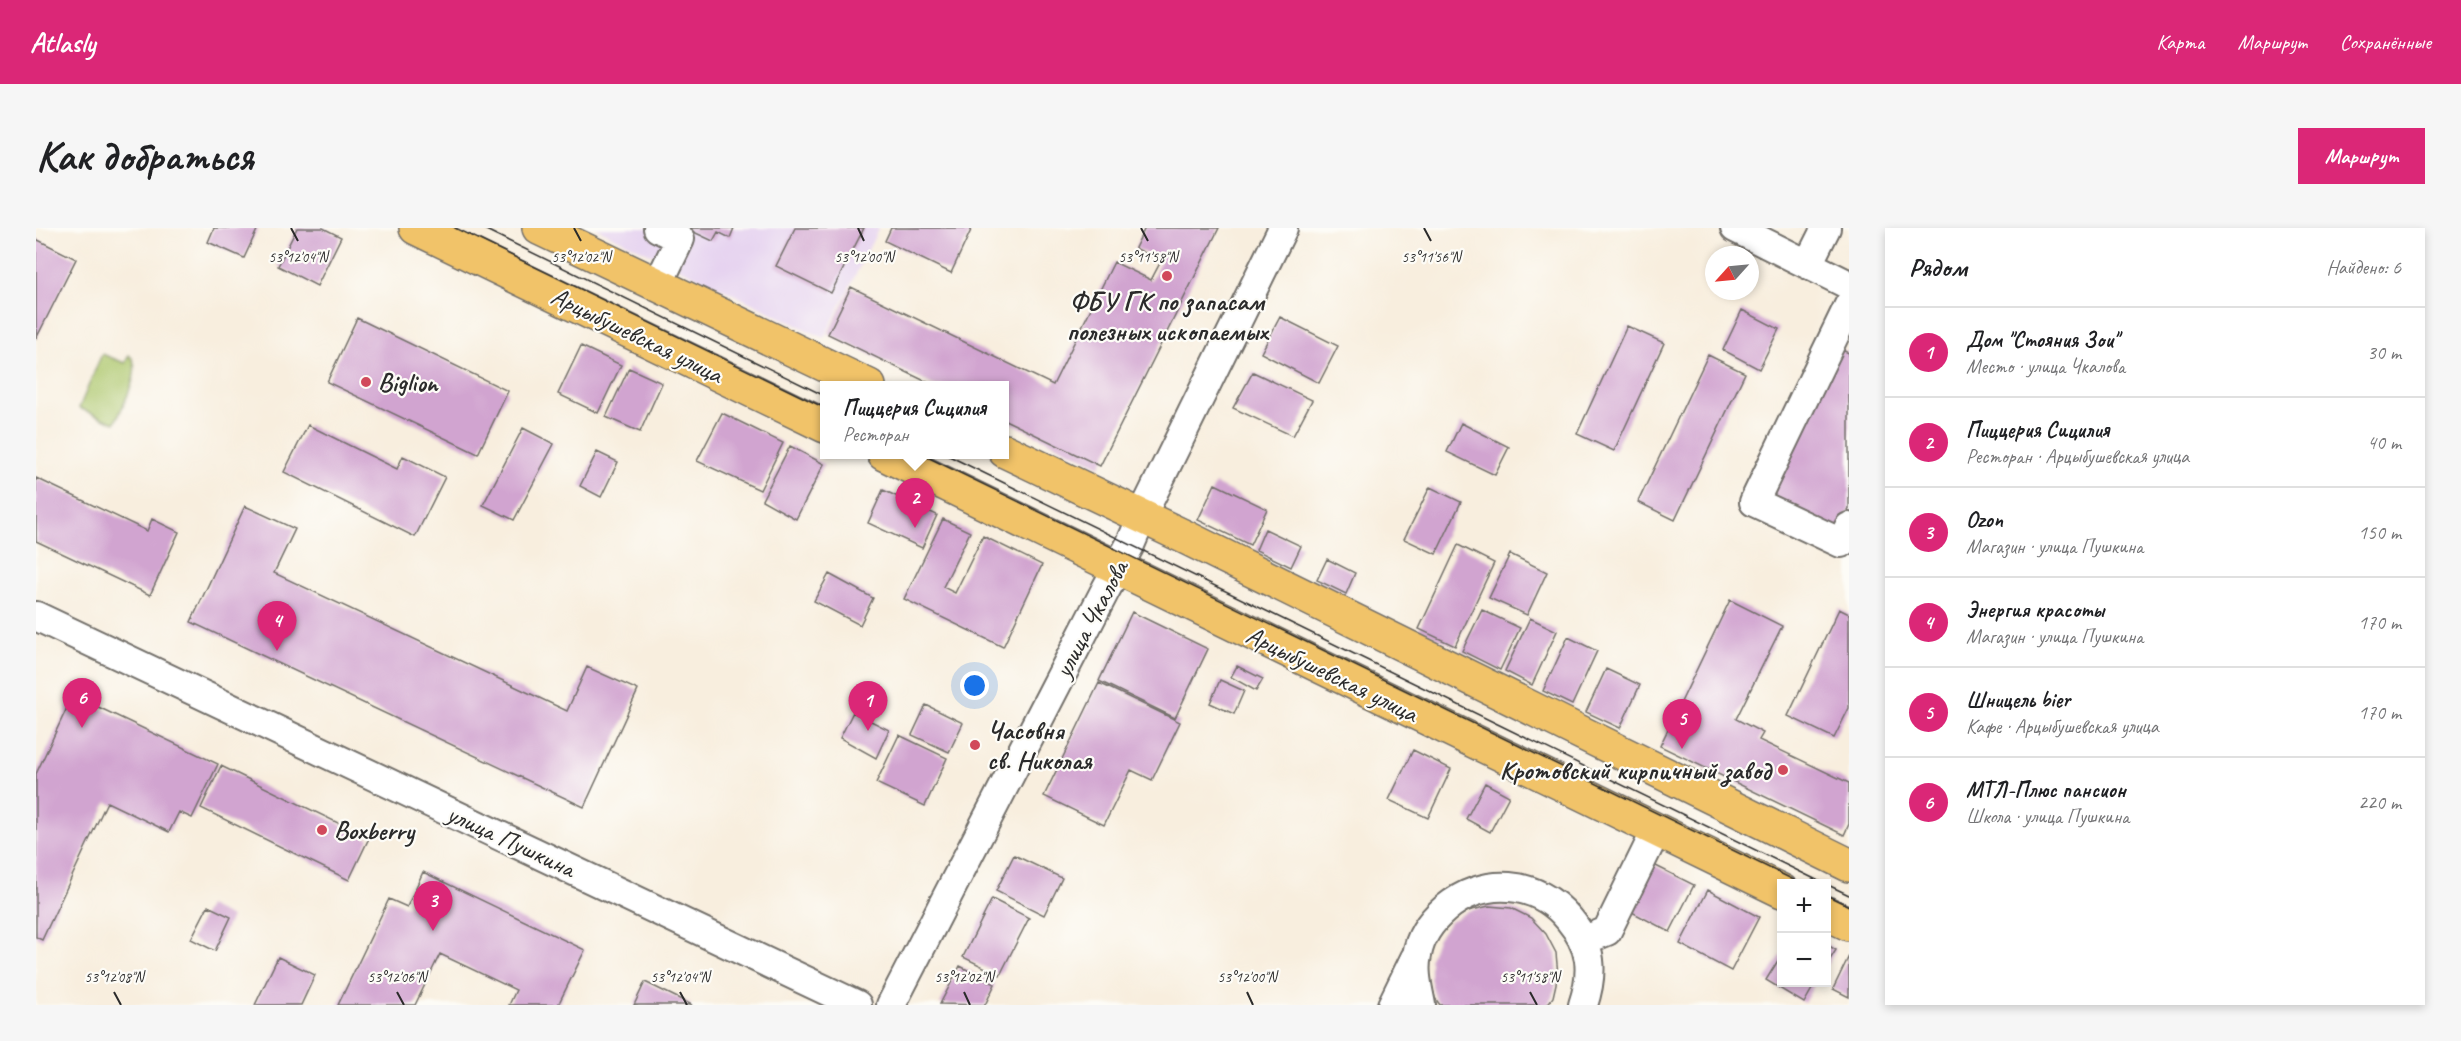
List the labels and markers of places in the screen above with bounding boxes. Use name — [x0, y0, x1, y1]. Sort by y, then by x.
marker: ФБУ ГК по запасам полезных ископаемых — [1160, 269, 1174, 283]
place label: ФБУ ГК по запасам полезных ископаемых — [1067, 285, 1270, 348]
place label: Biglion — [378, 366, 440, 399]
marker: Biglion — [359, 375, 373, 389]
pin: 2 — [896, 478, 934, 528]
pin: 4 — [258, 602, 296, 651]
pin: 6 — [62, 678, 102, 728]
pin: 1 — [848, 682, 888, 731]
pin: 5 — [1662, 700, 1702, 749]
place label: Часовня св. Николая — [987, 714, 1093, 777]
marker: Часовня св. Николая — [968, 738, 982, 752]
place label: Кротовский кирпичный завод — [1500, 754, 1773, 787]
marker: Кротовский кирпичный завод — [1776, 763, 1790, 777]
place label: Boxberry — [334, 814, 416, 847]
marker: Boxberry — [315, 823, 329, 837]
pin: 3 — [414, 882, 452, 931]

